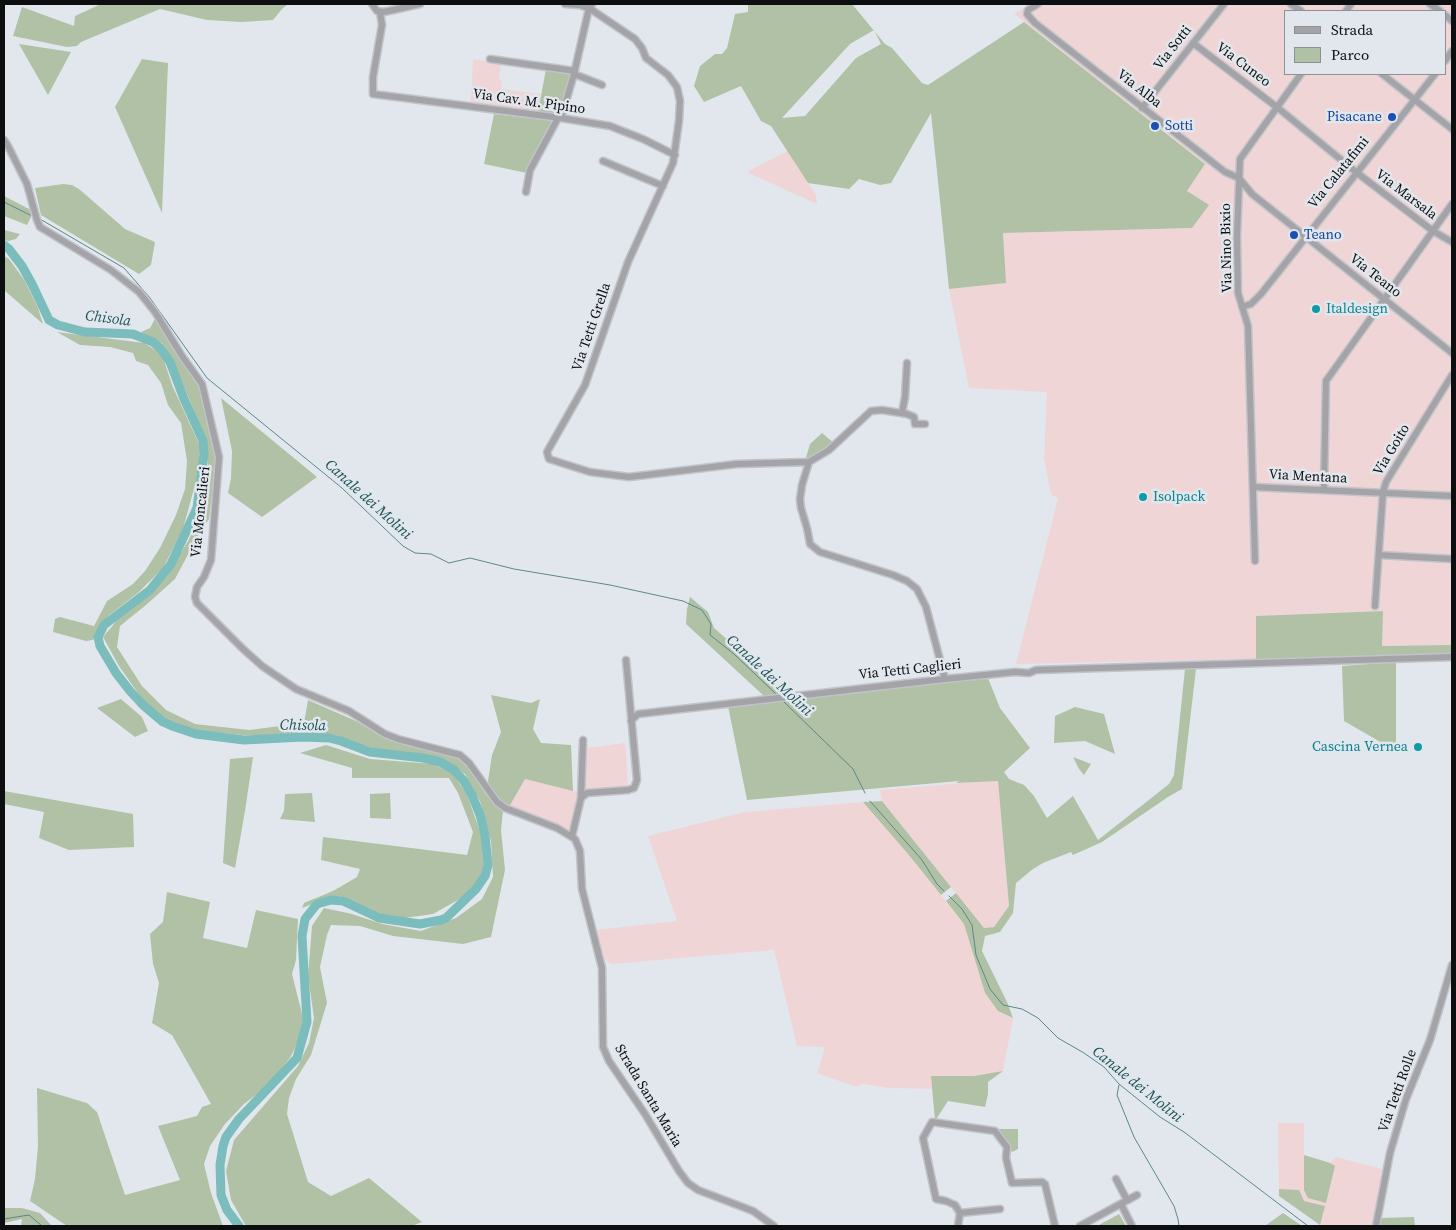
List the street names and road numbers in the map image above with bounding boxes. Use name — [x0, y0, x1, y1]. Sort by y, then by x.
street label: Via Sotti — [1150, 22, 1196, 74]
street label: Via Cuneo — [1212, 39, 1274, 91]
street label: Via Alba — [1113, 66, 1165, 112]
street label: Via Cav. M. Pipino — [472, 86, 586, 118]
street label: Via Calatafimi — [1305, 134, 1373, 212]
street label: Via Marsala — [1372, 166, 1440, 224]
street label: Via Nino Bixio — [1218, 203, 1236, 293]
street label: Via Teano — [1346, 251, 1404, 301]
street label: Via Tetti Grella — [569, 281, 615, 373]
street label: Via Goito — [1370, 421, 1414, 479]
street label: Via Moncalieri — [188, 466, 214, 558]
street label: Via Mentana — [1268, 467, 1348, 487]
street label: Via Tetti Caglieri — [858, 656, 962, 684]
street label: Strada Santa Maria — [611, 1042, 685, 1150]
street label: Via Tetti Rolle — [1375, 1047, 1421, 1135]

